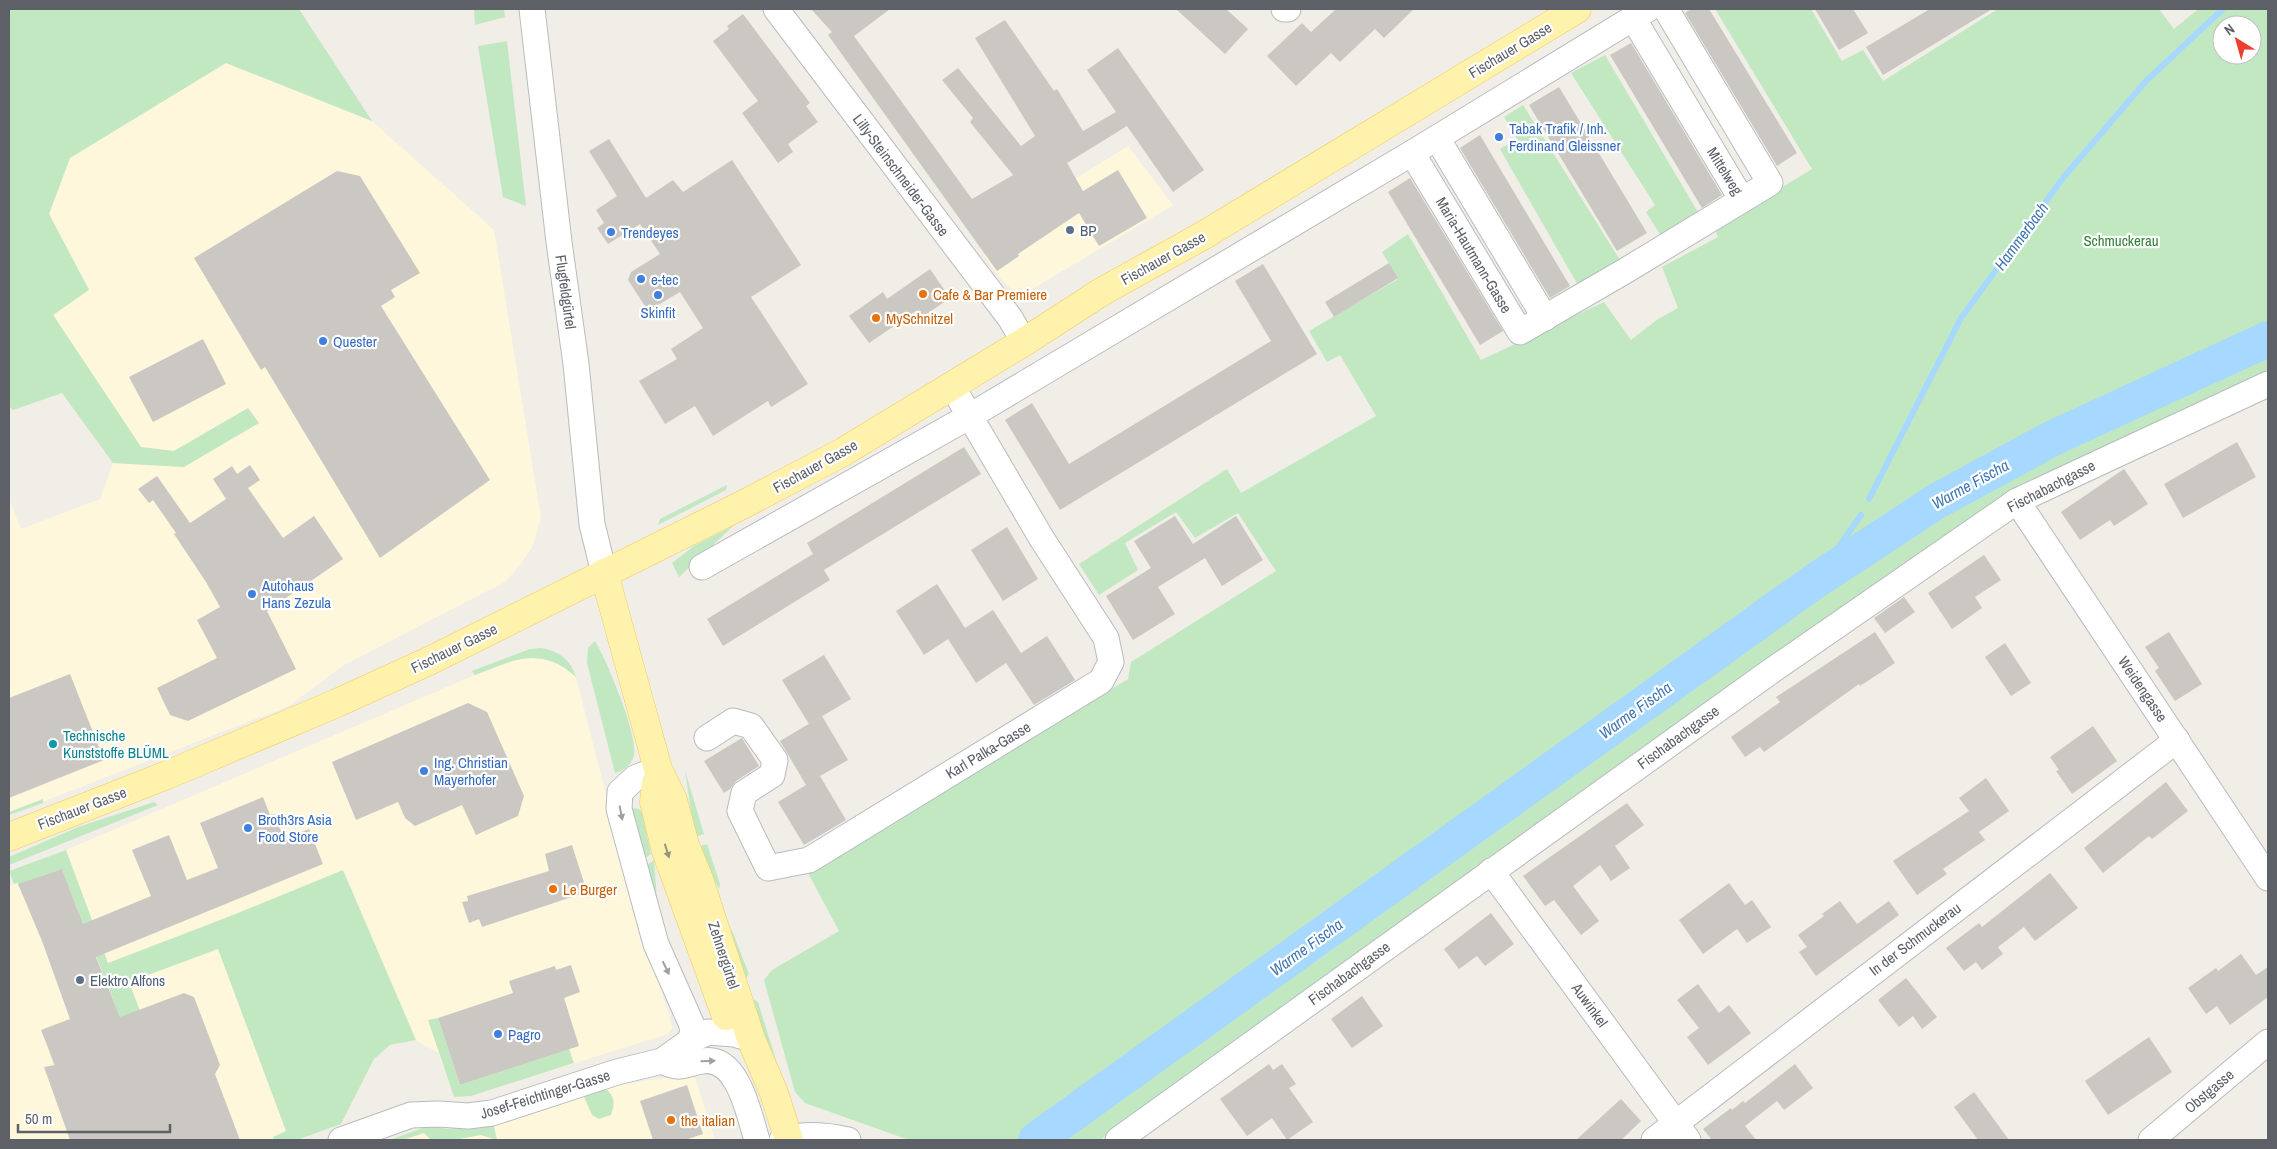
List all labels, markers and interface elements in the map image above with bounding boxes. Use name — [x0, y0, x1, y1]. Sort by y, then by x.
north arrow — [2212, 15, 2262, 65]
street label: Fischauer Gasse — [1464, 17, 1556, 83]
text: N — [2220, 20, 2238, 39]
street label: Lilly-Steinschneider-Gasse — [848, 109, 954, 241]
place label: Tabak Trafik / Inh. Ferdinand Gleissner — [1509, 118, 1621, 156]
marker: Tabak Trafik / Inh. Ferdinand Gleissner — [1493, 131, 1505, 143]
street label: Mittelweg — [1702, 143, 1748, 199]
street label: Maria-Hautmann-Gasse — [1431, 193, 1517, 317]
water label: Hammerbach — [1989, 198, 2053, 274]
place label: BP — [1080, 220, 1096, 241]
place label: Trendeyes — [621, 222, 679, 243]
marker: BP — [1064, 224, 1076, 236]
marker: Trendeyes — [605, 226, 617, 238]
street label: Fischauer Gasse — [1117, 226, 1209, 290]
park label: Schmuckerau — [2083, 230, 2159, 251]
street label: Flugfeldgürtel — [550, 254, 582, 330]
place label: e-tec — [651, 269, 678, 290]
marker: e-tec — [635, 273, 647, 285]
place label: Cafe & Bar Premiere — [933, 284, 1047, 305]
marker: Cafe & Bar Premiere — [917, 288, 929, 300]
marker: Skinfit — [652, 289, 664, 301]
place label: Skinfit — [641, 302, 676, 323]
place label: MySchnitzel — [886, 308, 953, 329]
marker: MySchnitzel — [870, 312, 882, 324]
place label: Quester — [333, 331, 377, 352]
marker: Quester — [317, 335, 329, 347]
street label: Fischauer Gasse — [769, 434, 861, 498]
water label: Warme Fischa — [1927, 454, 2013, 514]
street label: Fischabachgasse — [2003, 455, 2099, 517]
place label: Autohaus Hans Zezula — [261, 575, 331, 613]
marker: Autohaus Hans Zezula — [246, 588, 258, 600]
street label: Fischauer Gasse — [407, 618, 501, 678]
street label: Weidengasse — [2113, 652, 2173, 726]
water label: Warme Fischa — [1594, 676, 1676, 744]
street label: Fischabachgasse — [1633, 700, 1723, 774]
street label: Karl Palka-Gasse — [942, 716, 1035, 784]
place label: Technische Kunststoffe BLÜML — [63, 725, 169, 763]
marker: Technische Kunststoffe BLÜML — [47, 738, 59, 750]
place label: Ing. Christian Mayerhofer — [434, 752, 508, 790]
marker: Ing. Christian Mayerhofer — [418, 765, 430, 777]
street label: Fischauer Gasse — [35, 781, 130, 835]
one-way arrow — [617, 805, 625, 820]
place label: Broth3rs Asia Food Store — [258, 809, 332, 847]
marker: Broth3rs Asia Food Store — [242, 822, 254, 834]
one-way arrow — [663, 844, 671, 859]
place label: Le Burger — [563, 879, 617, 900]
marker: Le Burger — [547, 883, 559, 895]
street label: In der Schmuckerau — [1865, 897, 1965, 981]
water label: Warme Fischa — [1265, 913, 1347, 981]
street label: Zehnergürtel — [703, 919, 745, 991]
street label: Fischabachgasse — [1304, 936, 1394, 1010]
one-way arrow — [661, 961, 670, 976]
place label: Elektro Alfons — [90, 970, 165, 991]
marker: Elektro Alfons — [74, 974, 86, 986]
street label: Auwinkel — [1566, 978, 1613, 1031]
place label: Pagro — [508, 1024, 541, 1045]
marker: Pagro — [492, 1028, 504, 1040]
one-way arrow — [701, 1057, 717, 1065]
street label: Josef-Feichtinger-Gasse — [477, 1064, 613, 1124]
street label: Obstgasse — [2180, 1064, 2238, 1118]
scale bar — [18, 1102, 170, 1134]
text: 50 m — [25, 1108, 52, 1129]
place label: the italian — [681, 1110, 735, 1131]
marker: the italian — [665, 1114, 677, 1126]

